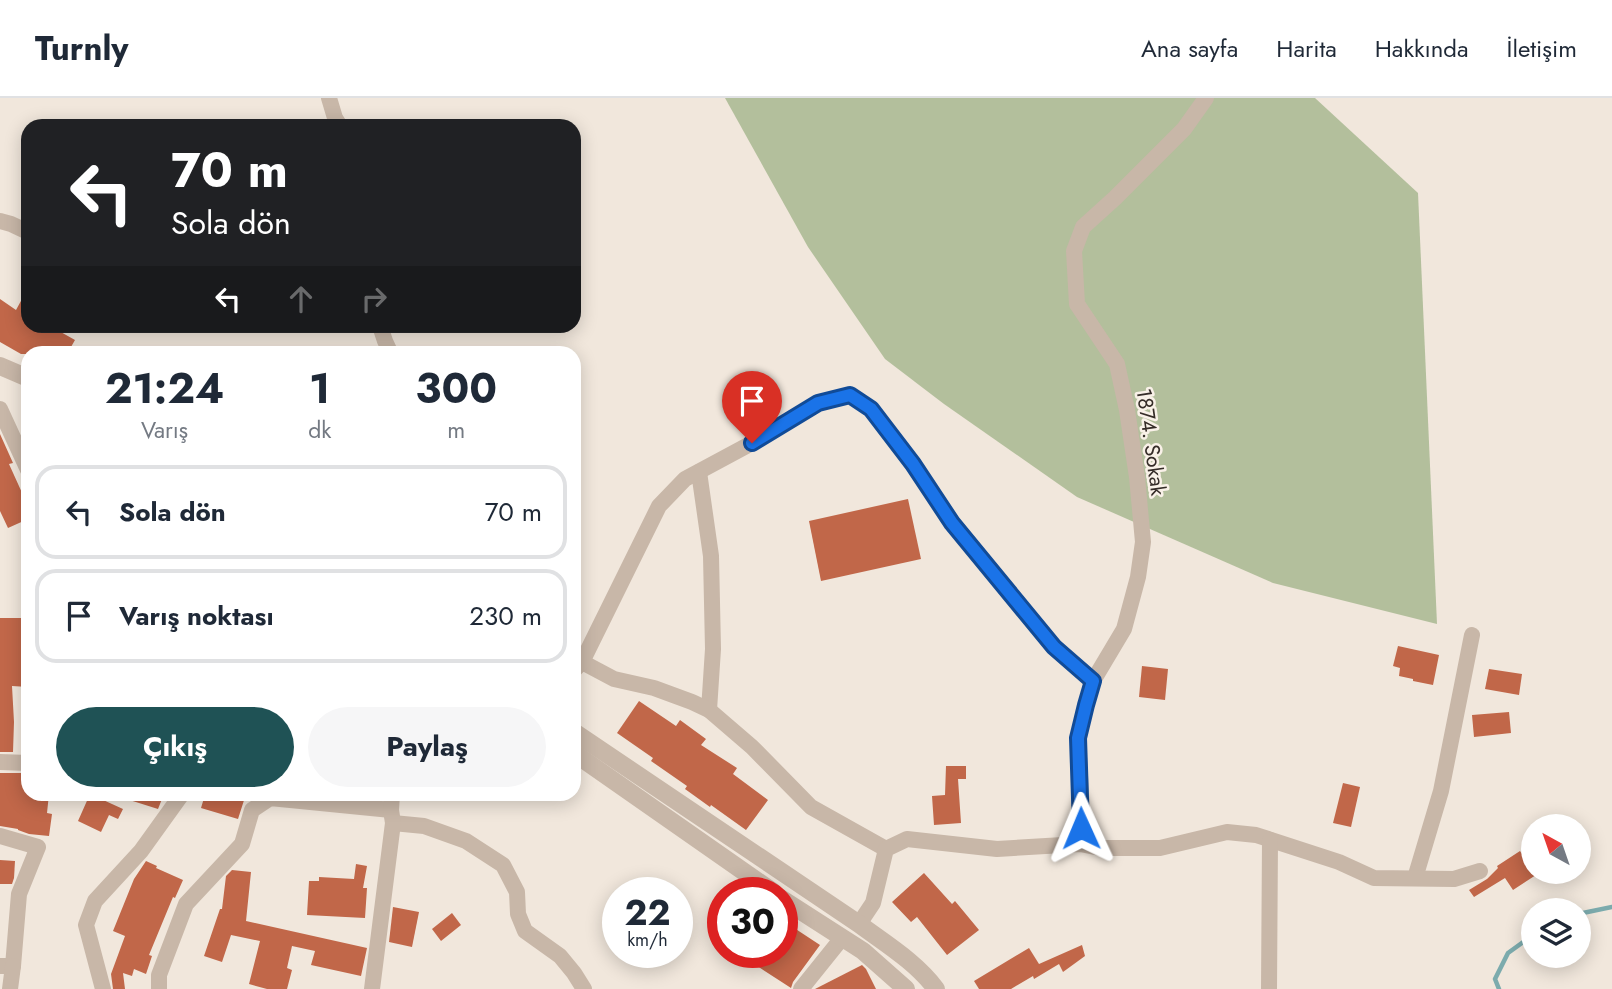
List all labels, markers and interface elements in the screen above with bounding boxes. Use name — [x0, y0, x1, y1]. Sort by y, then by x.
text: Turnly — [35, 25, 129, 72]
text: Ana sayfa — [1141, 31, 1238, 66]
text: Harita — [1276, 31, 1337, 66]
text: Hakkında — [1375, 31, 1469, 66]
text: İletişim — [1507, 31, 1577, 66]
text: 70 m — [171, 135, 288, 205]
icon: left — [56, 147, 147, 238]
text: Sola dön — [171, 200, 291, 246]
icon: left — [209, 280, 247, 318]
icon: ahead — [282, 280, 320, 318]
icon: right — [355, 280, 393, 318]
text: 21:24 — [105, 358, 224, 419]
text: 1 — [309, 358, 330, 419]
text: 300 — [415, 358, 497, 419]
pin — [722, 371, 782, 443]
icon: arrive — [733, 382, 771, 420]
street label: 1874. Sokak — [1129, 386, 1173, 498]
text: Varış — [141, 413, 188, 447]
text: dk — [308, 413, 331, 447]
text: m — [447, 413, 465, 447]
icon: left — [60, 493, 98, 531]
text: Sola dön — [119, 493, 226, 531]
text: 70 m — [485, 493, 542, 531]
icon: arrive — [60, 597, 98, 635]
text: Varış noktası — [119, 597, 274, 635]
text: 230 m — [469, 597, 542, 635]
button: Çıkış — [56, 707, 294, 787]
button: Paylaş — [308, 707, 546, 787]
position arrow — [1044, 791, 1118, 865]
north arrow — [1521, 814, 1591, 884]
map controls — [1521, 814, 1591, 968]
speed limit sign: 30 — [707, 877, 798, 968]
text: 22 — [625, 888, 670, 938]
button: layers — [1521, 898, 1591, 968]
text: km/h — [627, 927, 668, 953]

